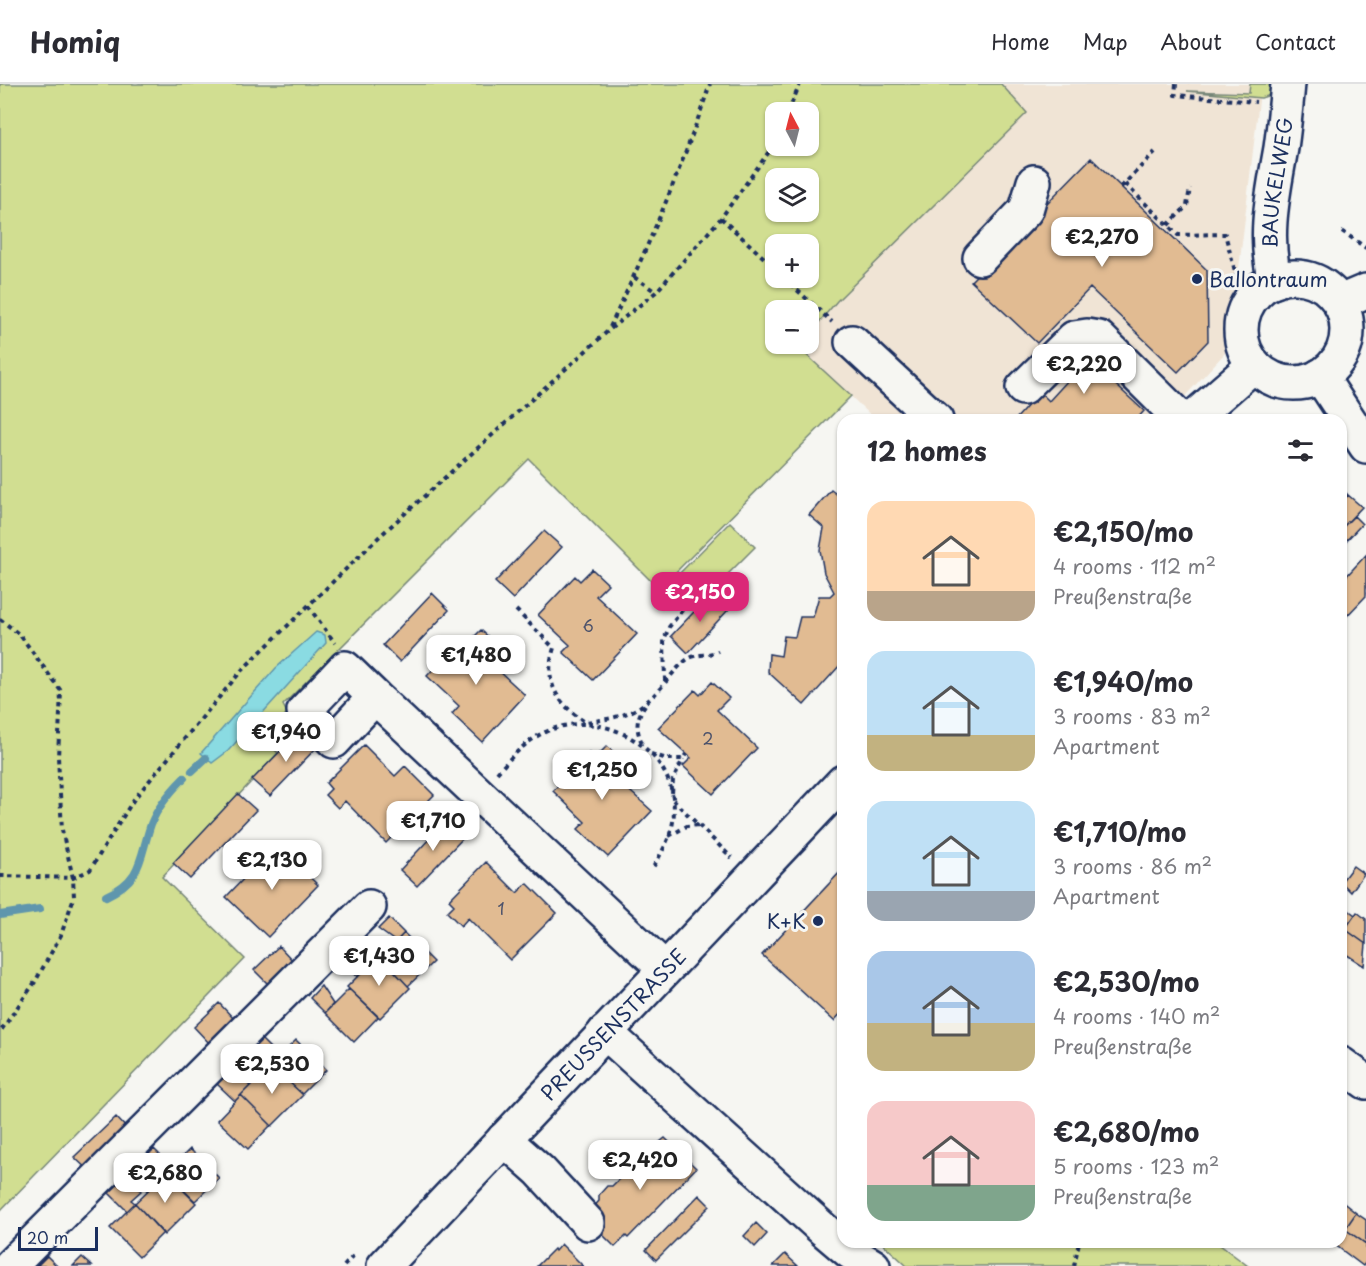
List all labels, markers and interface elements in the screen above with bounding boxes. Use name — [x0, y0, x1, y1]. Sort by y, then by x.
text: Homiq — [30, 20, 120, 63]
text: Home — [991, 25, 1050, 57]
text: Map — [1083, 25, 1128, 57]
text: About — [1161, 25, 1222, 57]
text: Contact — [1255, 25, 1336, 57]
north arrow — [765, 102, 819, 156]
map controls — [765, 102, 819, 354]
street label: BAUKELWEG — [1254, 116, 1300, 249]
button: layers — [765, 168, 819, 222]
pin: €2,270 — [1053, 217, 1151, 268]
text: €2,270 — [1065, 221, 1139, 251]
button: + — [765, 234, 819, 288]
place label: Ballontraum — [1209, 264, 1328, 294]
marker: Ballontraum — [1190, 272, 1204, 286]
button: − — [765, 300, 819, 354]
pin: €2,220 — [1035, 344, 1133, 395]
text: €2,220 — [1046, 348, 1122, 378]
text: 12 homes — [867, 431, 987, 470]
icon: filters — [1284, 434, 1317, 467]
text: €2,150/mo — [1053, 512, 1193, 551]
icon: home — [915, 525, 987, 597]
text: 4 rooms · 112 m² — [1053, 551, 1216, 581]
pin: €2,150 — [651, 572, 749, 623]
text: €2,150 — [665, 576, 735, 606]
text: Preußenstraße — [1053, 581, 1192, 611]
house number: 6 — [582, 613, 594, 637]
pin: €1,480 — [427, 635, 525, 686]
text: €1,480 — [440, 639, 512, 669]
text: €1,940/mo — [1053, 662, 1193, 701]
icon: home — [915, 675, 987, 747]
text: 3 rooms · 83 m² — [1053, 701, 1211, 731]
pin: €1,940 — [237, 712, 335, 763]
text: €1,940 — [251, 716, 321, 746]
house number: 2 — [702, 726, 714, 750]
text: Apartment — [1053, 731, 1160, 761]
pin: €1,250 — [553, 750, 651, 801]
text: €1,250 — [566, 754, 638, 784]
pin: €1,710 — [384, 801, 482, 852]
text: €1,710 — [401, 805, 465, 835]
text: €1,710/mo — [1053, 812, 1186, 851]
icon: home — [915, 825, 987, 897]
pin: €2,130 — [223, 840, 321, 891]
text: €2,130 — [237, 844, 307, 874]
text: 3 rooms · 86 m² — [1053, 851, 1212, 881]
text: Apartment — [1053, 881, 1160, 911]
house number: 1 — [497, 896, 505, 920]
place label: K+K — [767, 906, 806, 936]
marker: K+K — [811, 914, 825, 928]
pin: €1,430 — [330, 936, 428, 987]
text: €1,430 — [343, 940, 415, 970]
street label: PREUSSENSTRASSE — [533, 941, 693, 1107]
text: €2,530/mo — [1053, 962, 1199, 1001]
icon: home — [915, 975, 987, 1047]
text: 4 rooms · 140 m² — [1053, 1001, 1220, 1031]
text: Preußenstraße — [1053, 1031, 1192, 1061]
pin: €2,530 — [223, 1044, 321, 1095]
text: €2,530 — [235, 1048, 309, 1078]
text: €2,680/mo — [1053, 1112, 1199, 1151]
icon: home — [915, 1125, 987, 1197]
pin: €2,420 — [591, 1140, 689, 1191]
text: €2,420 — [602, 1144, 678, 1174]
text: 5 rooms · 123 m² — [1053, 1151, 1219, 1181]
pin: €2,680 — [116, 1153, 214, 1204]
text: €2,680 — [128, 1157, 202, 1187]
text: Preußenstraße — [1053, 1181, 1192, 1211]
scale bar — [18, 1224, 98, 1252]
text: 20 m — [27, 1225, 68, 1249]

